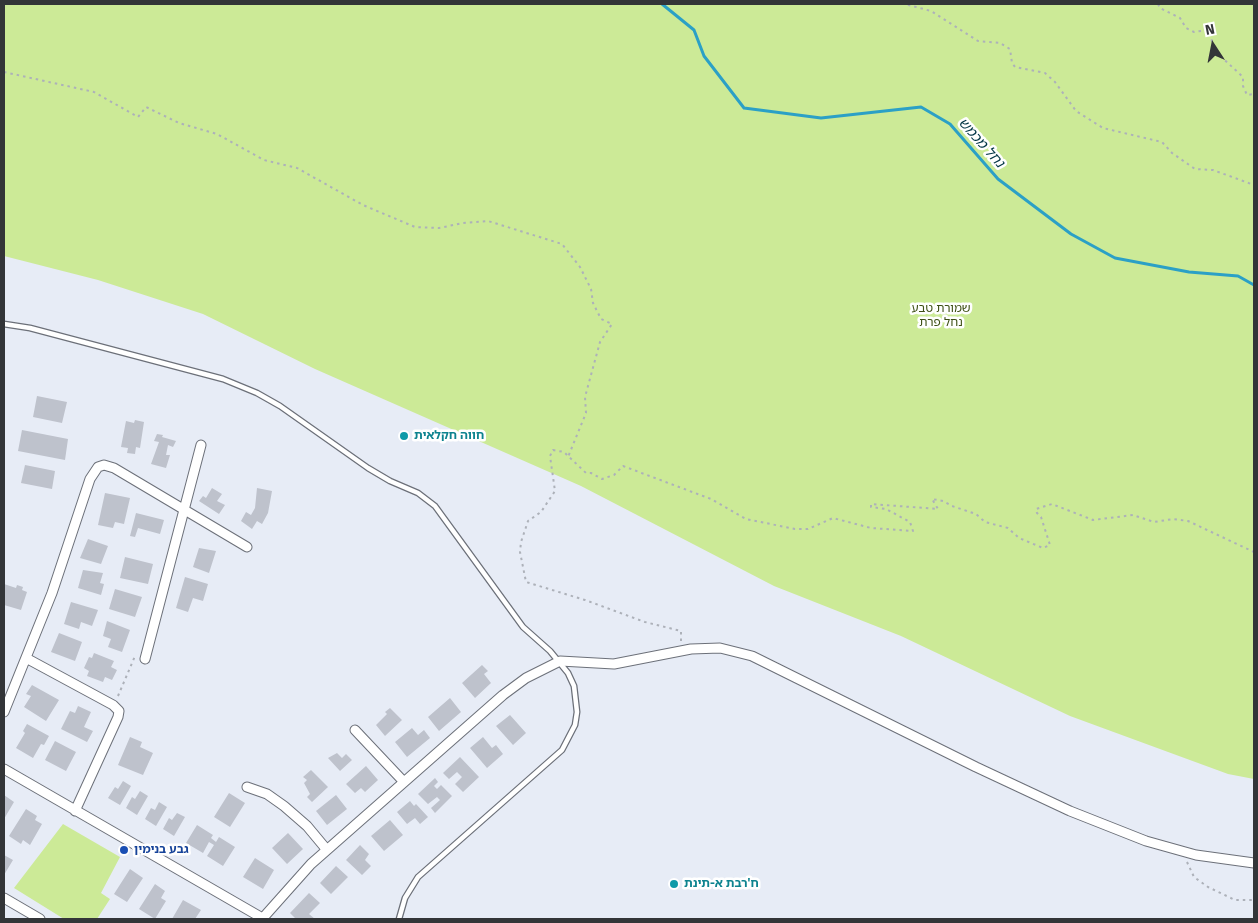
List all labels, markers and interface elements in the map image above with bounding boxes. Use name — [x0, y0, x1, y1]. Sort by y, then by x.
north arrow — [1188, 20, 1238, 70]
text: N — [1204, 21, 1216, 39]
water label: נחל מכמש — [954, 115, 1008, 171]
park label: שמורת טבע נחל פרת — [911, 302, 971, 330]
place label: חווה חקלאית — [414, 429, 484, 443]
marker: חווה חקלאית — [398, 430, 410, 442]
place label: גבע בנימין — [134, 843, 189, 857]
marker: גבע בנימין — [118, 844, 130, 856]
place label: ח'רבת א-תינת — [684, 877, 759, 891]
marker: ח'רבת א-תינת — [668, 878, 680, 890]

